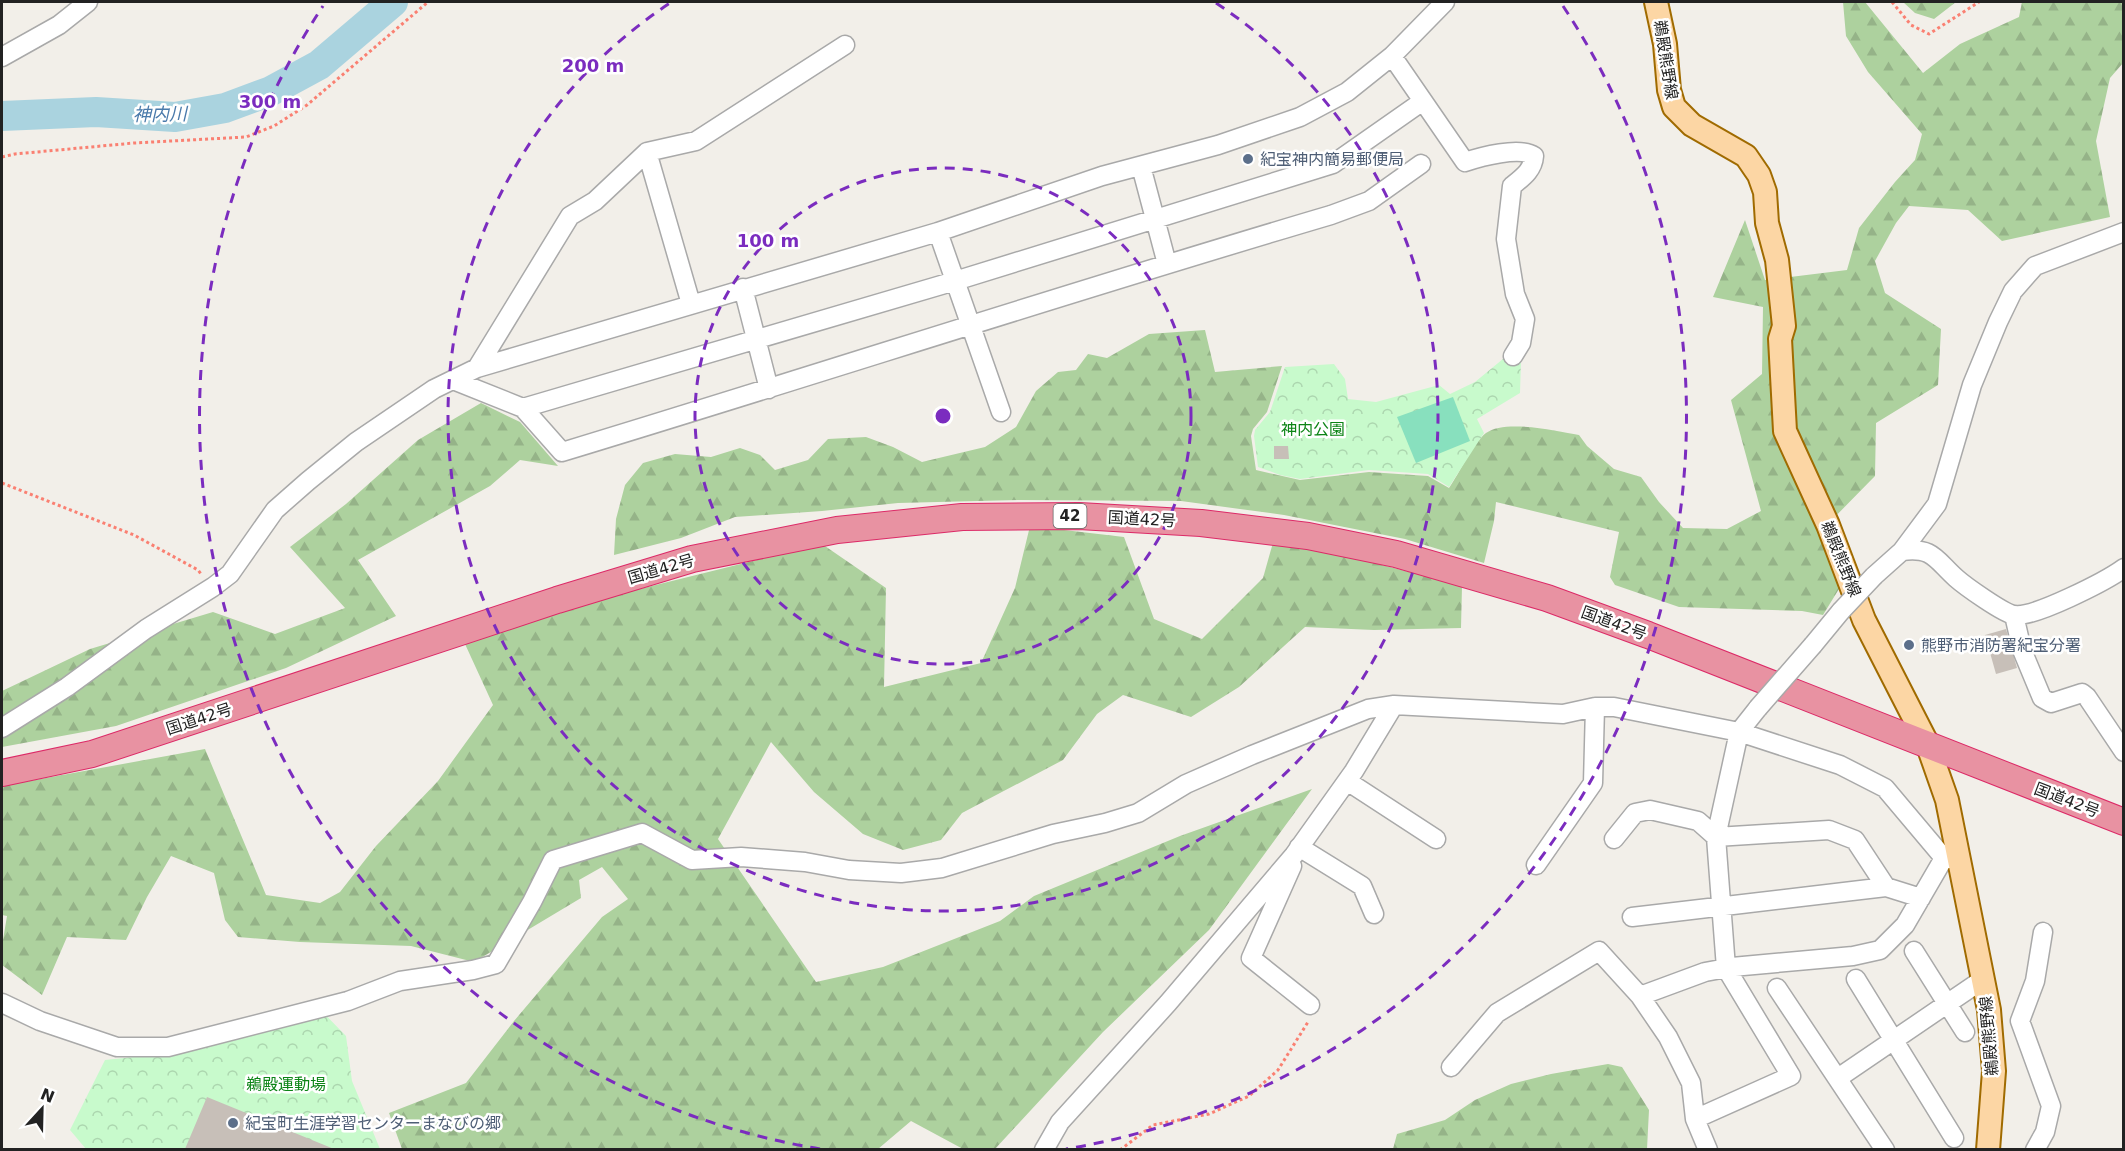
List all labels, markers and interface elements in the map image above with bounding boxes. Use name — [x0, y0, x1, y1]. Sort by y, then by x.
street label: 鵜殿熊野線 — [1650, 19, 1682, 101]
text: 200 m — [562, 55, 624, 76]
text: 300 m — [239, 91, 301, 112]
water label: 神内川 — [133, 103, 189, 125]
place label: 紀宝神内簡易郵便局 — [1260, 150, 1404, 169]
marker: 紀宝神内簡易郵便局 — [1241, 152, 1255, 166]
text: 100 m — [737, 230, 799, 251]
centre of rings — [933, 406, 953, 426]
park label: 神内公園 — [1281, 420, 1345, 439]
road number: 42 — [1054, 504, 1086, 528]
street label: 国道42号 — [1107, 508, 1177, 530]
street label: 鵜殿熊野線 — [1817, 518, 1865, 600]
street label: 国道42号 — [626, 550, 696, 588]
street label: 国道42号 — [1579, 602, 1649, 644]
place label: 熊野市消防署紀宝分署 — [1921, 636, 2081, 655]
marker: 熊野市消防署紀宝分署 — [1902, 638, 1916, 652]
street label: 国道42号 — [164, 699, 234, 739]
street label: 国道42号 — [2032, 779, 2102, 821]
street label: 鵜殿熊野線 — [1976, 995, 2002, 1077]
park label: 鵜殿運動場 — [246, 1075, 326, 1094]
north arrow — [12, 1079, 72, 1139]
text: N — [38, 1084, 57, 1107]
place label: 紀宝町生涯学習センターまなびの郷 — [245, 1114, 501, 1133]
marker: 紀宝町生涯学習センターまなびの郷 — [226, 1116, 240, 1130]

